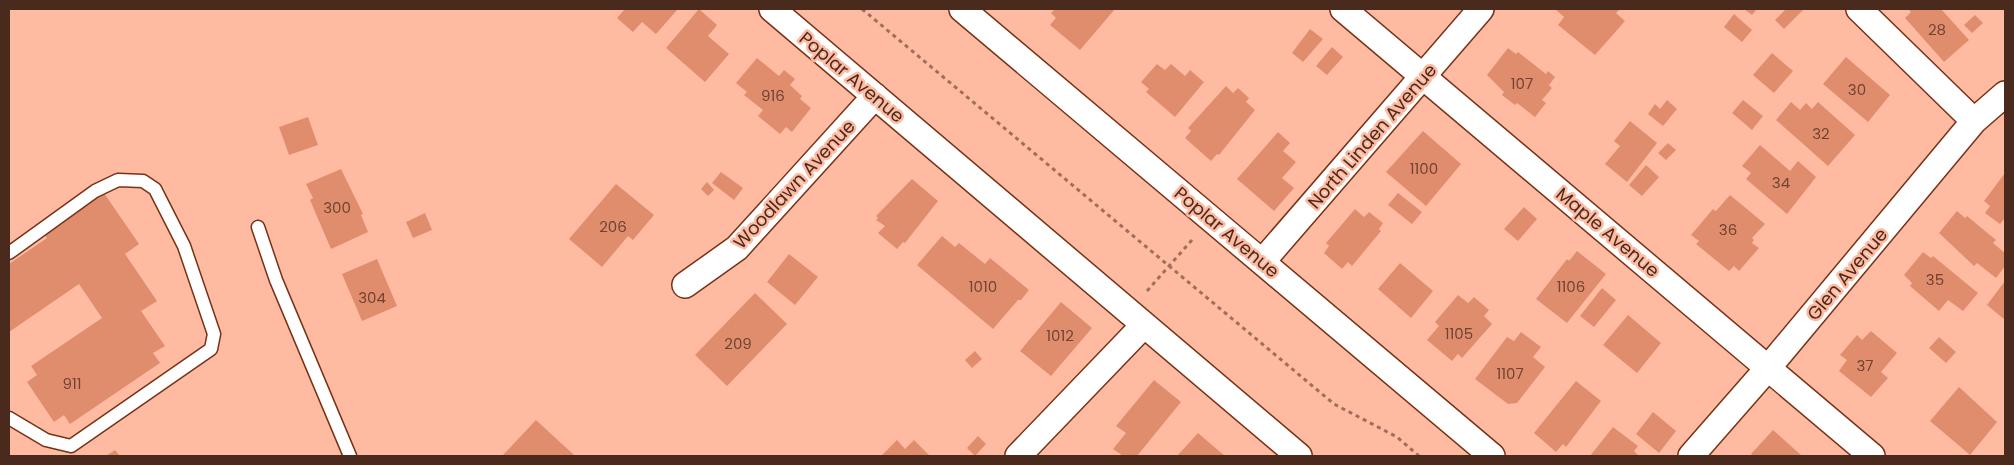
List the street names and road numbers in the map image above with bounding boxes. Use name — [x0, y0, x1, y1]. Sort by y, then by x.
street label: Poplar Avenue — [794, 26, 910, 128]
street label: North Linden Avenue — [1302, 58, 1442, 214]
street label: Woodlawn Avenue — [728, 114, 860, 254]
street label: Poplar Avenue — [1169, 181, 1285, 283]
street label: Maple Avenue — [1551, 181, 1665, 283]
street label: Glen Avenue — [1801, 222, 1893, 326]

